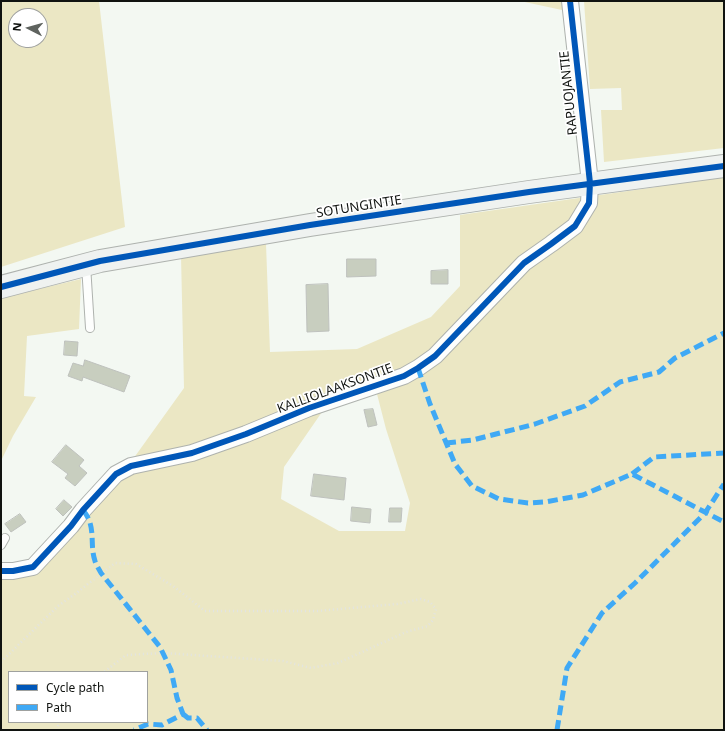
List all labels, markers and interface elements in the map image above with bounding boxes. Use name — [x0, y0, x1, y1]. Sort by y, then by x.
north arrow — [8, 8, 48, 48]
text: N — [9, 22, 24, 32]
street label: RAPUOJANTIE — [557, 50, 581, 136]
street label: SOTUNGINTIE — [315, 193, 403, 221]
street label: KALLIOLAAKSONTIE — [275, 361, 395, 417]
legend — [8, 671, 148, 723]
text: Cycle path — [46, 679, 104, 696]
text: Path — [46, 699, 72, 716]

